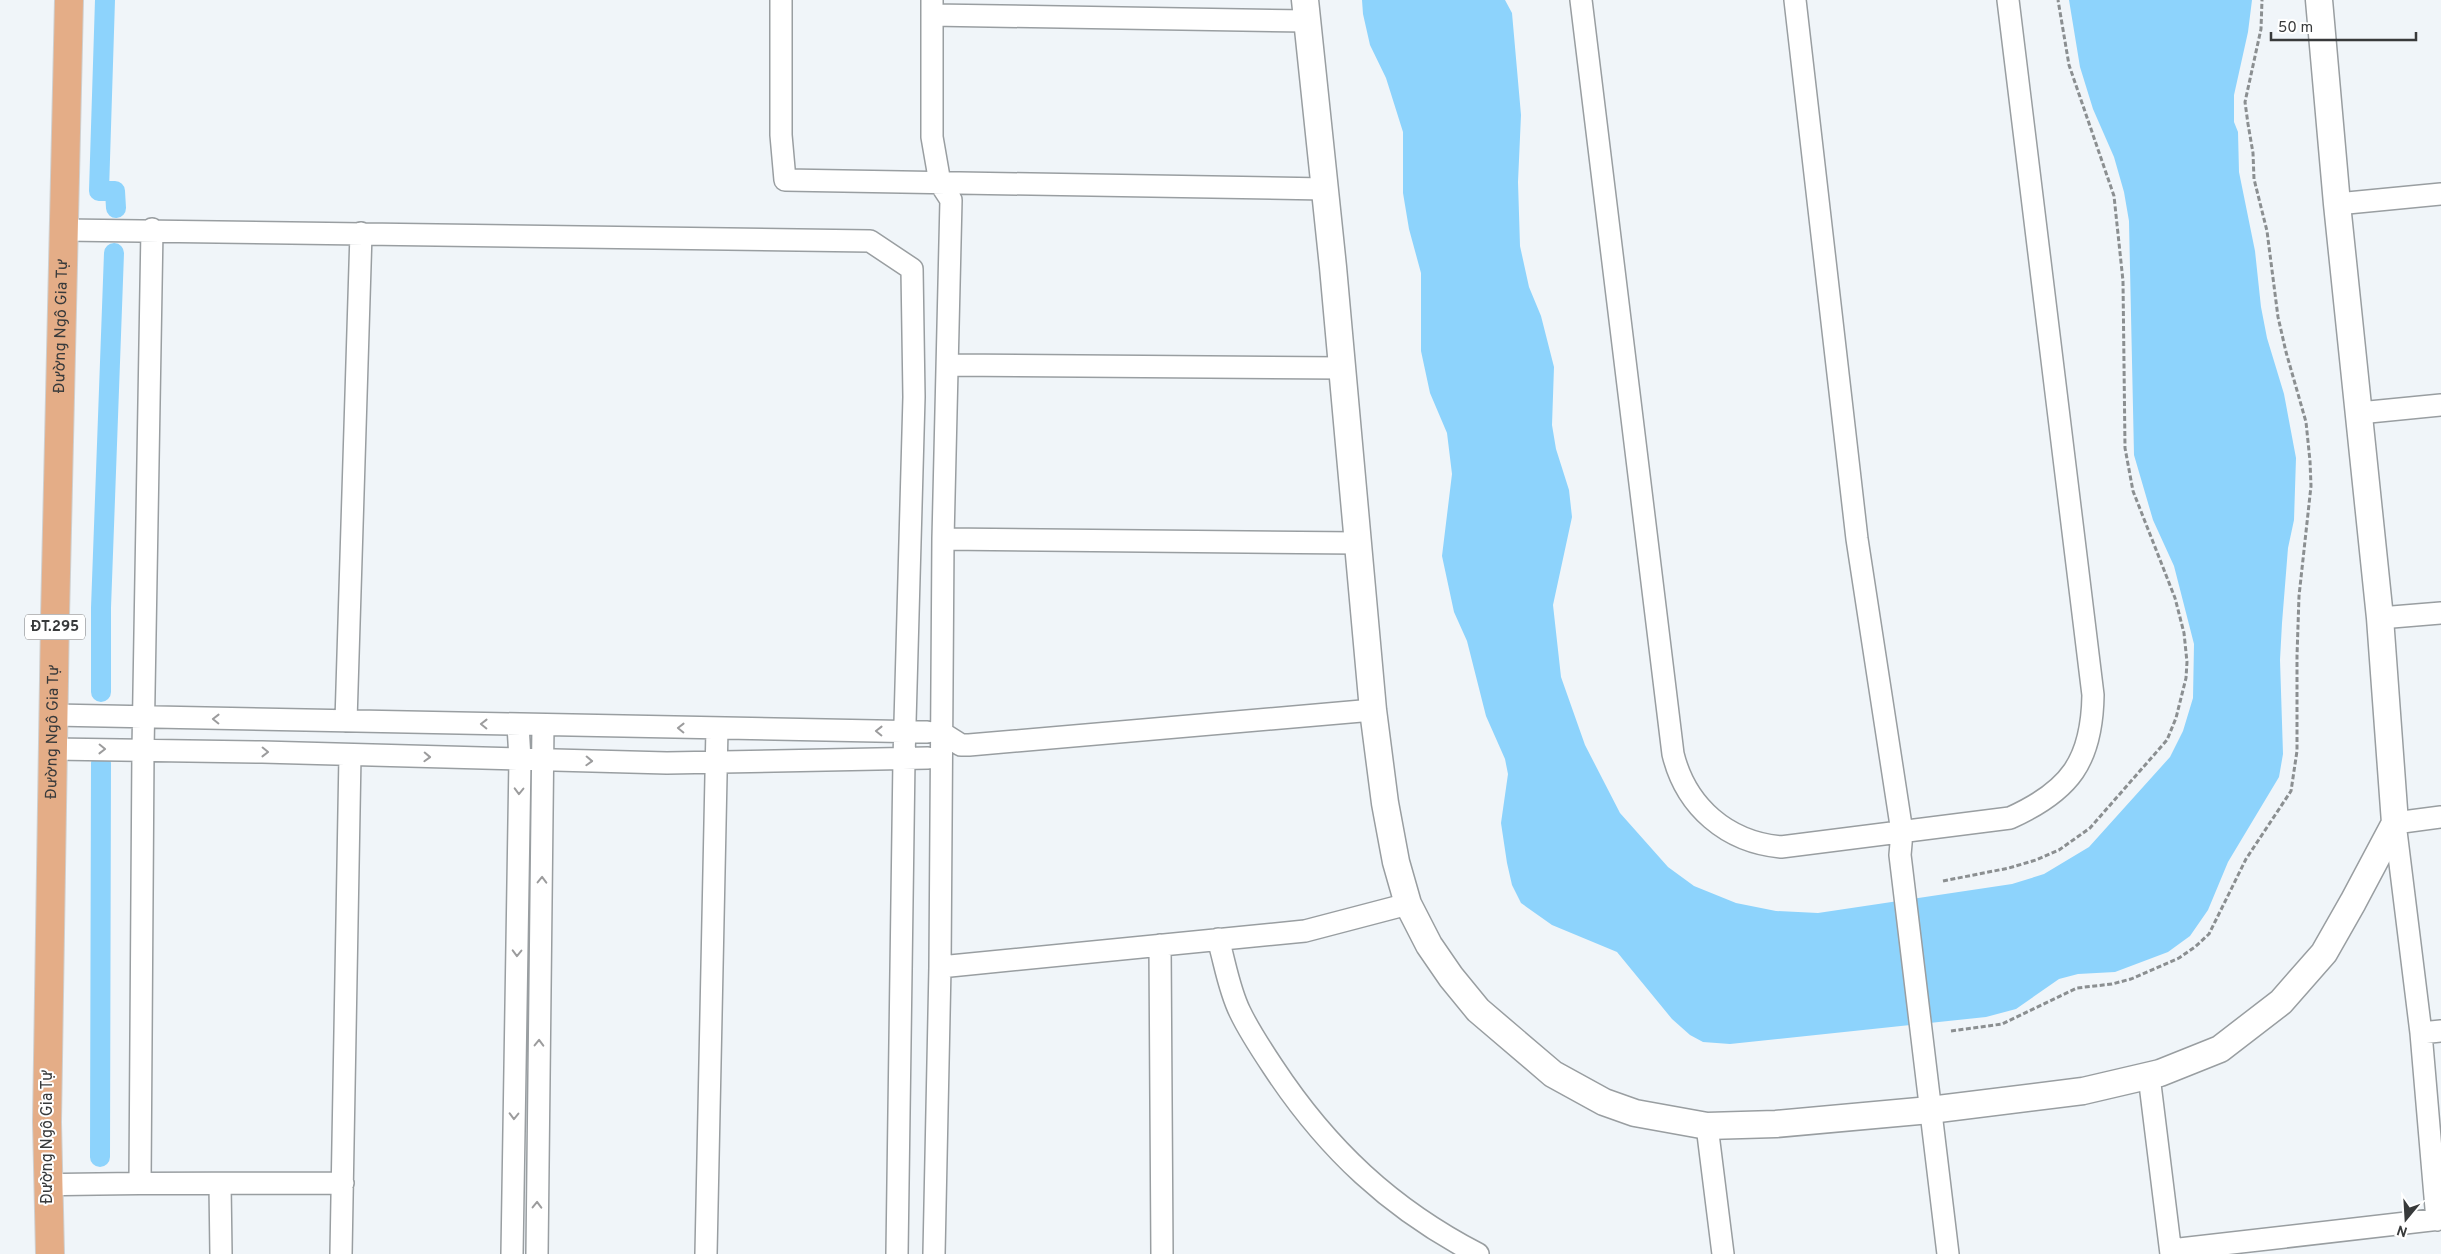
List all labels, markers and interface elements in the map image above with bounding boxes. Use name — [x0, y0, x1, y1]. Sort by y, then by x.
scale bar — [2271, 10, 2416, 42]
text: 50 m — [2278, 19, 2313, 38]
street label: Đường Ngô Gia Tự — [50, 259, 73, 393]
road number: ĐT.295 — [25, 614, 85, 640]
street label: Đường Ngô Gia Tự — [42, 665, 64, 799]
one-way arrow — [212, 714, 220, 724]
one-way arrow — [479, 719, 487, 729]
one-way arrow — [677, 722, 685, 733]
one-way arrow — [874, 726, 882, 736]
one-way arrow — [98, 744, 106, 754]
one-way arrow — [261, 747, 269, 757]
one-way arrow — [423, 751, 431, 762]
one-way arrow — [586, 756, 594, 766]
one-way arrow — [514, 787, 524, 795]
one-way arrow — [536, 876, 547, 884]
one-way arrow — [512, 950, 522, 957]
one-way arrow — [534, 1039, 544, 1046]
street label: Đường Ngô Gia Tự — [38, 1070, 58, 1204]
one-way arrow — [509, 1112, 519, 1120]
north arrow — [2381, 1194, 2431, 1244]
one-way arrow — [532, 1201, 542, 1209]
text: N — [2395, 1220, 2410, 1240]

